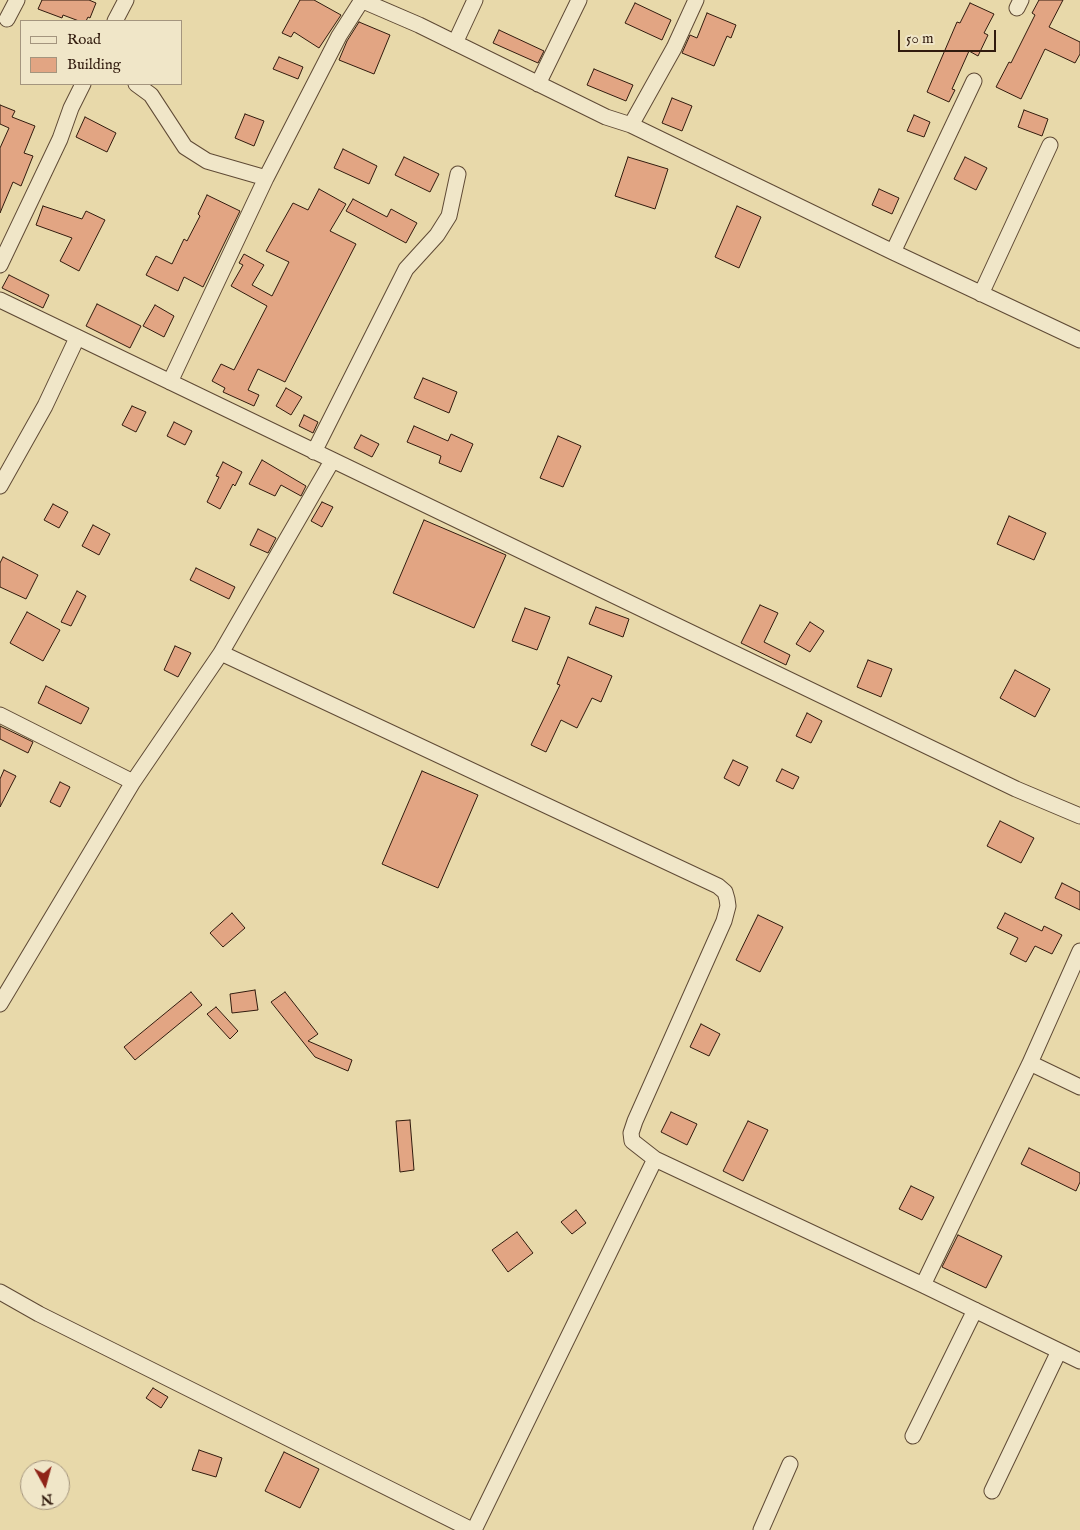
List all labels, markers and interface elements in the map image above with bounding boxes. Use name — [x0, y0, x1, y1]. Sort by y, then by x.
legend — [20, 20, 182, 85]
scale bar — [900, 20, 998, 52]
text: 50 m — [906, 29, 934, 48]
text: Road — [67, 30, 101, 49]
text: Building — [67, 55, 121, 74]
north arrow — [20, 1460, 70, 1510]
text: N — [40, 1489, 54, 1509]

